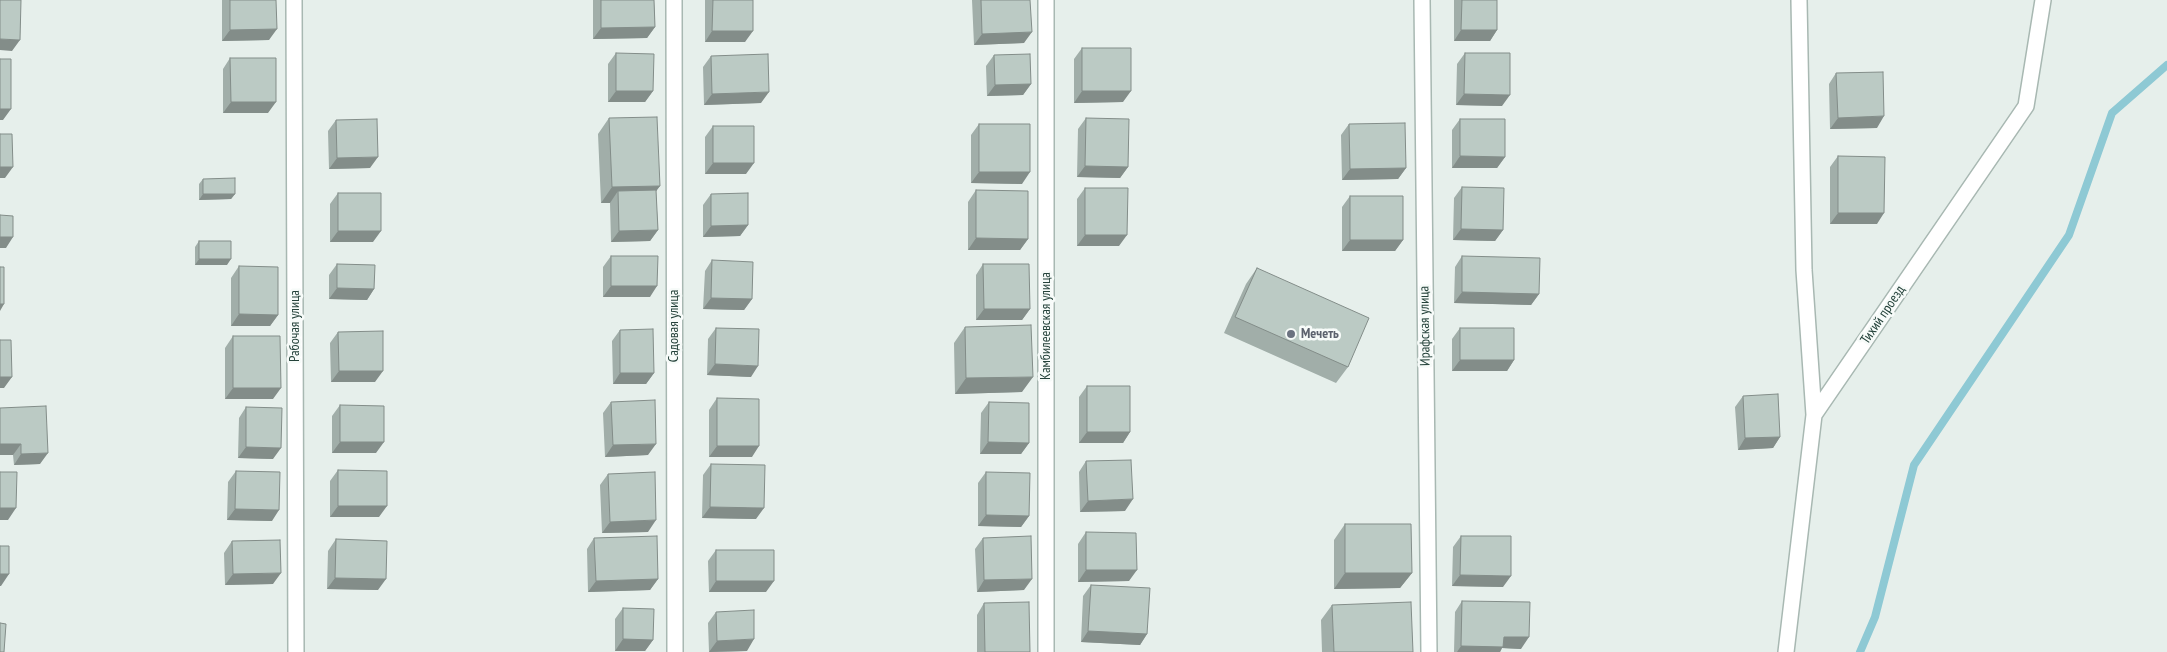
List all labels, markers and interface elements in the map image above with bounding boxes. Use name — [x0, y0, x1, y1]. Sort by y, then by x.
street label: Камбилеевская улица — [1038, 272, 1054, 380]
street label: Тихий проезд — [1857, 282, 1909, 348]
street label: Ирафская улица — [1416, 286, 1434, 366]
street label: Рабочая улица — [287, 290, 303, 362]
street label: Садовая улица — [666, 290, 682, 362]
place label: Мечеть — [1301, 326, 1339, 342]
marker: Мечеть — [1285, 328, 1297, 340]

